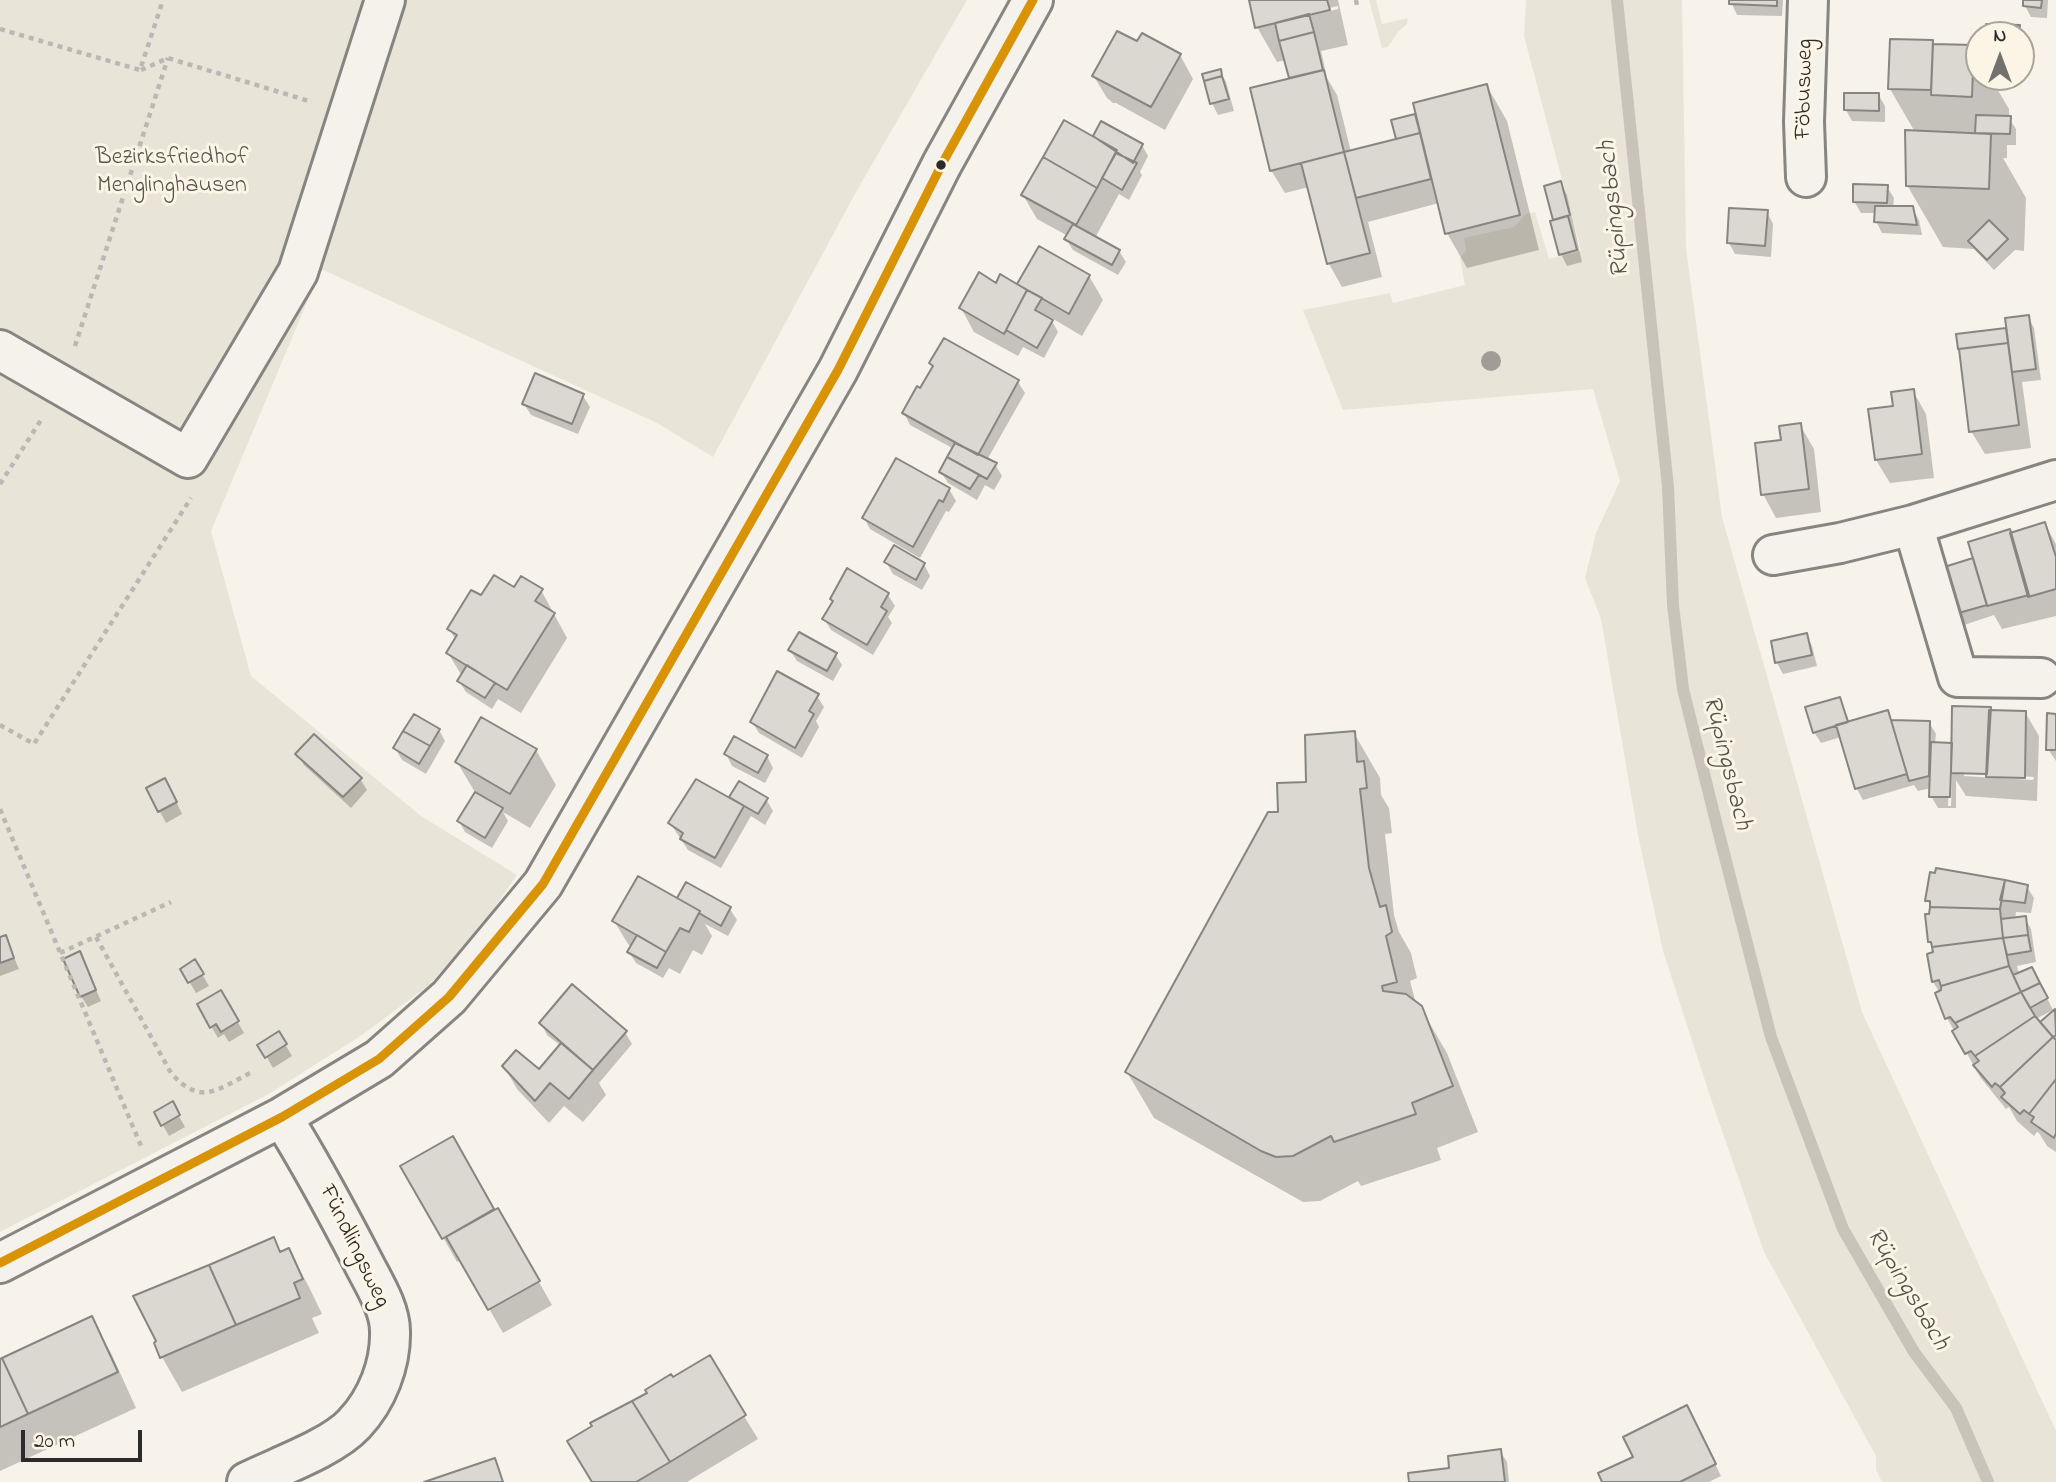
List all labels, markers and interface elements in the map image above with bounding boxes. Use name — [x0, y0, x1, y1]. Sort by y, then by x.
north arrow — [1965, 21, 2035, 91]
text: N — [1994, 23, 2006, 50]
street label: Föbusweg — [1791, 38, 1821, 140]
water label: Rüpingsbach — [1593, 139, 1639, 279]
park label: Bezirksfriedhof Menglinghausen — [96, 145, 248, 201]
unlabelled marker — [934, 158, 948, 172]
water label: Rüpingsbach — [1693, 693, 1757, 833]
street label: Fündlingsweg — [311, 1181, 395, 1313]
water label: Rüpingsbach — [1857, 1223, 1955, 1357]
scale bar — [24, 1416, 145, 1460]
text: 20 m — [34, 1427, 75, 1457]

